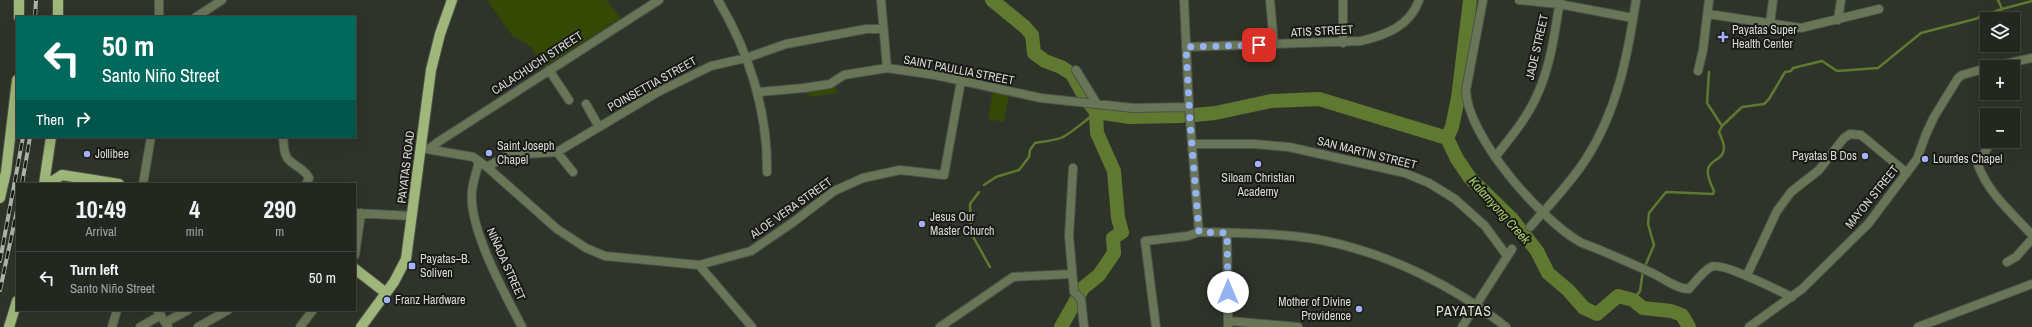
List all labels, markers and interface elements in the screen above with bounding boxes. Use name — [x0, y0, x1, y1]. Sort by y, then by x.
map controls — [1980, 12, 2020, 148]
button: layers — [1980, 12, 2020, 52]
street label: JADE STREET — [1522, 13, 1552, 81]
street label: ATIS STREET — [1289, 21, 1354, 41]
place label: Payatas Super Health Center — [1732, 22, 1797, 52]
text: 50 m — [102, 27, 154, 65]
street label: CALACHUCHI STREET — [488, 28, 586, 98]
pin — [1242, 28, 1276, 62]
marker: Payatas Super Health Center — [1717, 31, 1729, 43]
icon: left — [36, 32, 88, 84]
icon: arrive — [1248, 34, 1270, 56]
street label: SAINT PAULLIA STREET — [902, 51, 1016, 89]
street label: POINSETTIA STREET — [605, 53, 699, 115]
button: + — [1980, 60, 2020, 100]
text: Santo Niño Street — [102, 63, 219, 88]
icon: right — [72, 108, 94, 130]
button: − — [1980, 108, 2020, 148]
text: Then — [36, 109, 64, 130]
street label: PAYATAS ROAD — [394, 130, 418, 204]
street label: SAN MARTIN STREET — [1316, 133, 1418, 173]
place label: Saint Joseph Chapel — [497, 138, 554, 168]
place label: Jollibee — [95, 146, 129, 162]
marker: Saint Joseph Chapel — [484, 148, 494, 158]
place label: Payatas B Dos — [1792, 148, 1857, 164]
marker: Jollibee — [82, 149, 92, 159]
marker: Payatas B Dos — [1860, 151, 1870, 161]
place label: Lourdes Chapel — [1933, 151, 2002, 167]
marker: Lourdes Chapel — [1920, 154, 1930, 164]
marker: Siloam Christian Academy — [1253, 159, 1263, 169]
street label: MAYON STREET — [1842, 162, 1902, 232]
place label: Siloam Christian Academy — [1221, 170, 1295, 200]
water label: Kalamyong Creek — [1465, 173, 1535, 248]
street label: ALOE VERA STREET — [746, 174, 835, 243]
text: 10:49 — [76, 193, 126, 225]
text: 4 — [189, 193, 200, 225]
text: 290 — [263, 193, 296, 225]
place label: Jesus Our Master Church — [930, 209, 995, 239]
marker: Jesus Our Master Church — [917, 219, 927, 229]
text: Arrival — [86, 223, 116, 240]
text: min — [186, 223, 204, 240]
text: m — [275, 223, 284, 240]
street label: NIÑADA STREET — [483, 225, 529, 303]
place label: Payatas–B. Soliven — [420, 251, 470, 281]
text: Turn left — [70, 259, 118, 280]
marker: Payatas–B. Soliven — [407, 261, 417, 271]
icon: left — [36, 267, 58, 289]
text: 50 m — [309, 267, 336, 288]
position arrow — [1207, 271, 1249, 313]
text: Santo Niño Street — [70, 280, 155, 297]
place label: Franz Hardware — [395, 292, 466, 308]
place label: Mother of Divine Providence — [1278, 294, 1351, 324]
marker: Franz Hardware — [382, 295, 392, 305]
district label: PAYATAS — [1436, 302, 1492, 320]
marker: Mother of Divine Providence — [1354, 304, 1364, 314]

